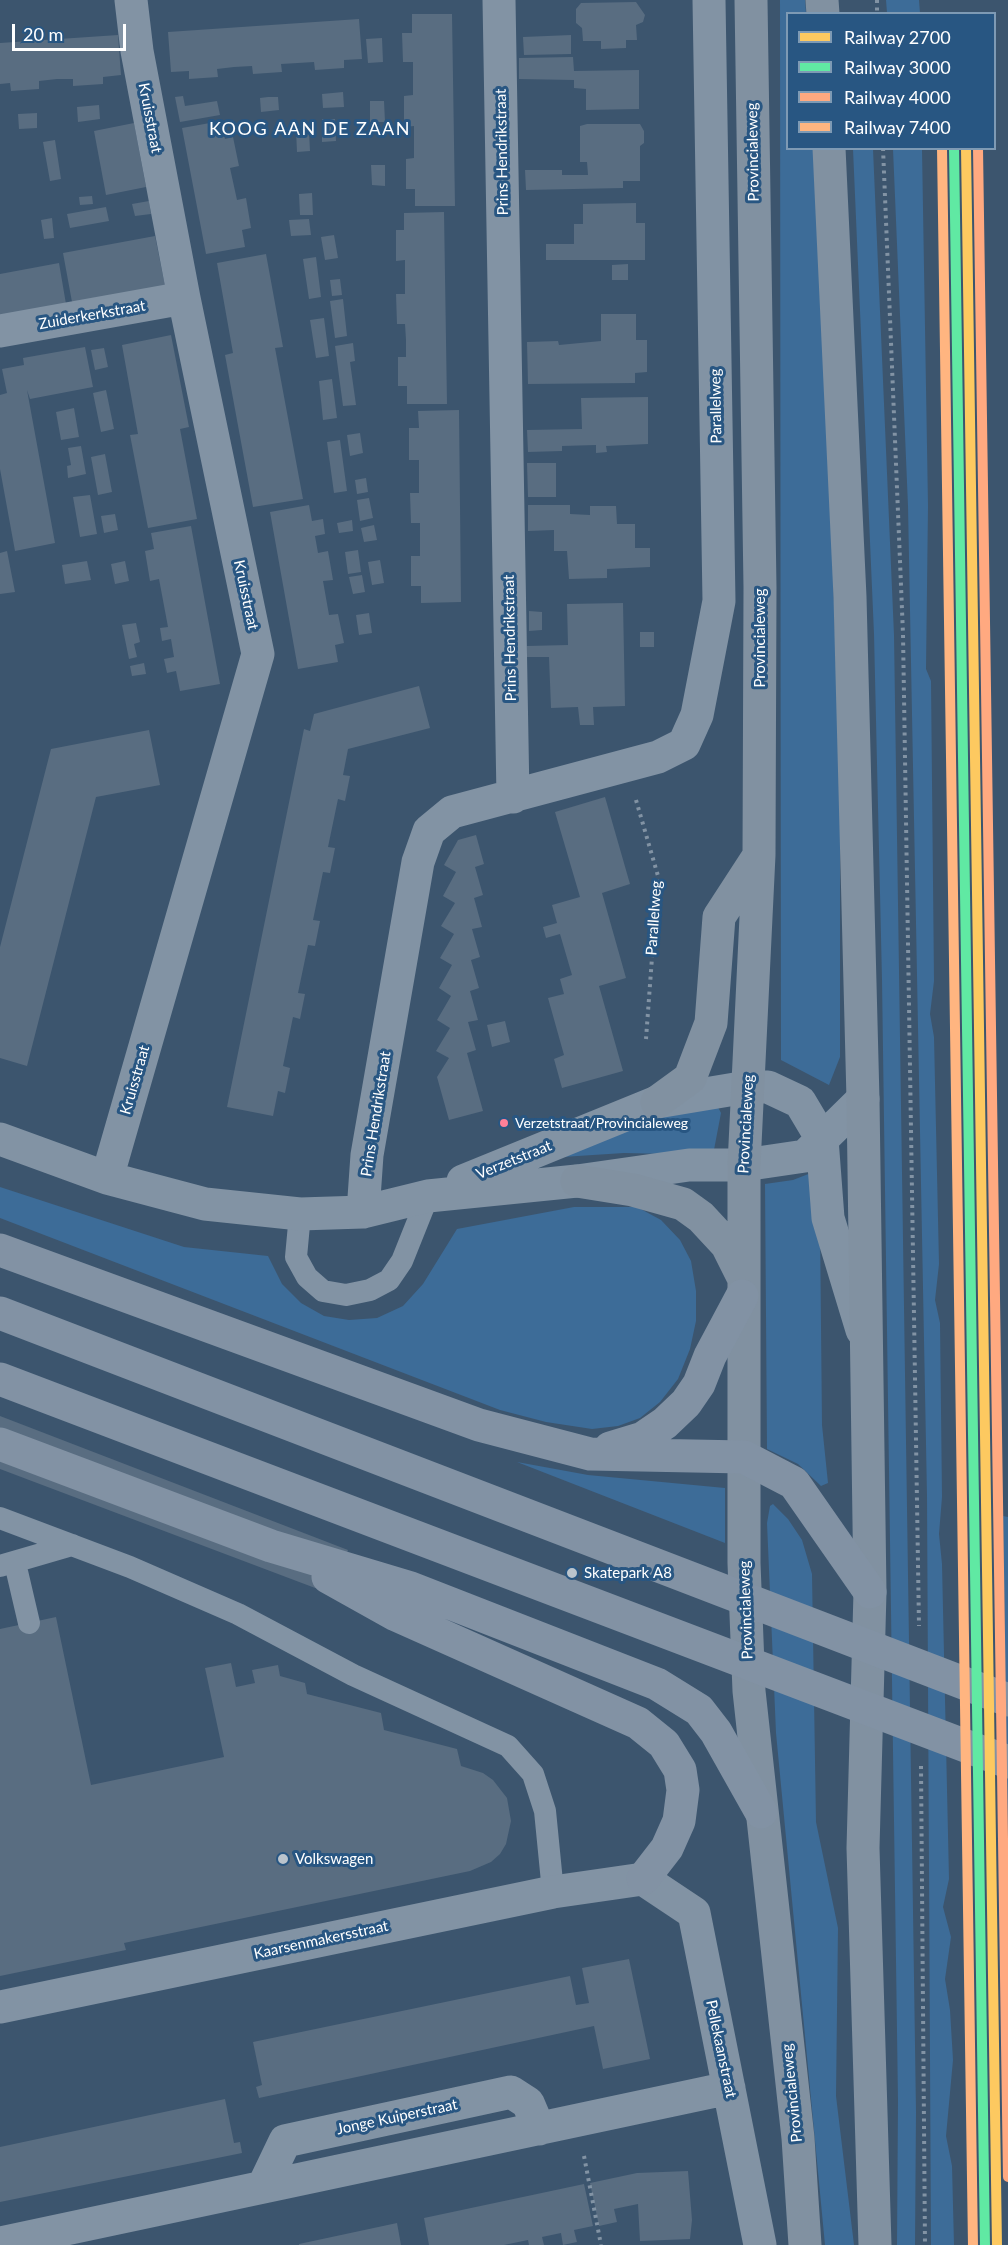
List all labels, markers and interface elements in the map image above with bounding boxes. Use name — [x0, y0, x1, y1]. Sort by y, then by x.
scale bar — [15, 12, 129, 50]
legend — [786, 12, 996, 150]
text: 20 m — [23, 23, 63, 45]
text: Railway 2700 — [844, 26, 951, 48]
text: Railway 3000 — [844, 56, 951, 78]
street label: Kruisstraat — [134, 81, 166, 155]
text: Railway 4000 — [844, 86, 951, 108]
street label: Prins Hendrikstraat — [492, 89, 512, 215]
street label: Provincialeweg — [743, 102, 763, 202]
text: Railway 7400 — [844, 116, 951, 138]
district label: KOOG AAN DE ZAAN — [209, 118, 411, 140]
street label: Zuiderkerkstraat — [37, 297, 147, 333]
street label: Parallelweg — [706, 368, 726, 444]
street label: Kruisstraat — [230, 558, 262, 632]
street label: Prins Hendrikstraat — [500, 575, 520, 701]
street label: Provincialeweg — [751, 588, 769, 688]
street label: Parallelweg — [642, 880, 666, 956]
street label: Kruisstraat — [117, 1043, 153, 1117]
street label: Prins Hendrikstraat — [357, 1050, 395, 1178]
street label: Provincialeweg — [734, 1074, 758, 1174]
place label: Verzetstraat/Provincialeweg — [515, 1115, 688, 1131]
marker: Verzetstraat/Provincialeweg — [498, 1117, 510, 1129]
street label: Verzetstraat — [474, 1137, 554, 1183]
street label: Provincialeweg — [735, 1560, 757, 1660]
place label: Skatepark A8 — [584, 1564, 672, 1582]
marker: Skatepark A8 — [565, 1566, 579, 1580]
place label: Volkswagen — [295, 1850, 373, 1868]
marker: Volkswagen — [276, 1852, 290, 1866]
street label: Kaarsenmakersstraat — [252, 1917, 390, 1963]
street label: Pellekaanstraat — [702, 1998, 740, 2100]
street label: Provincialeweg — [778, 2043, 806, 2143]
street label: Jonge Kuiperstraat — [335, 2095, 459, 2139]

